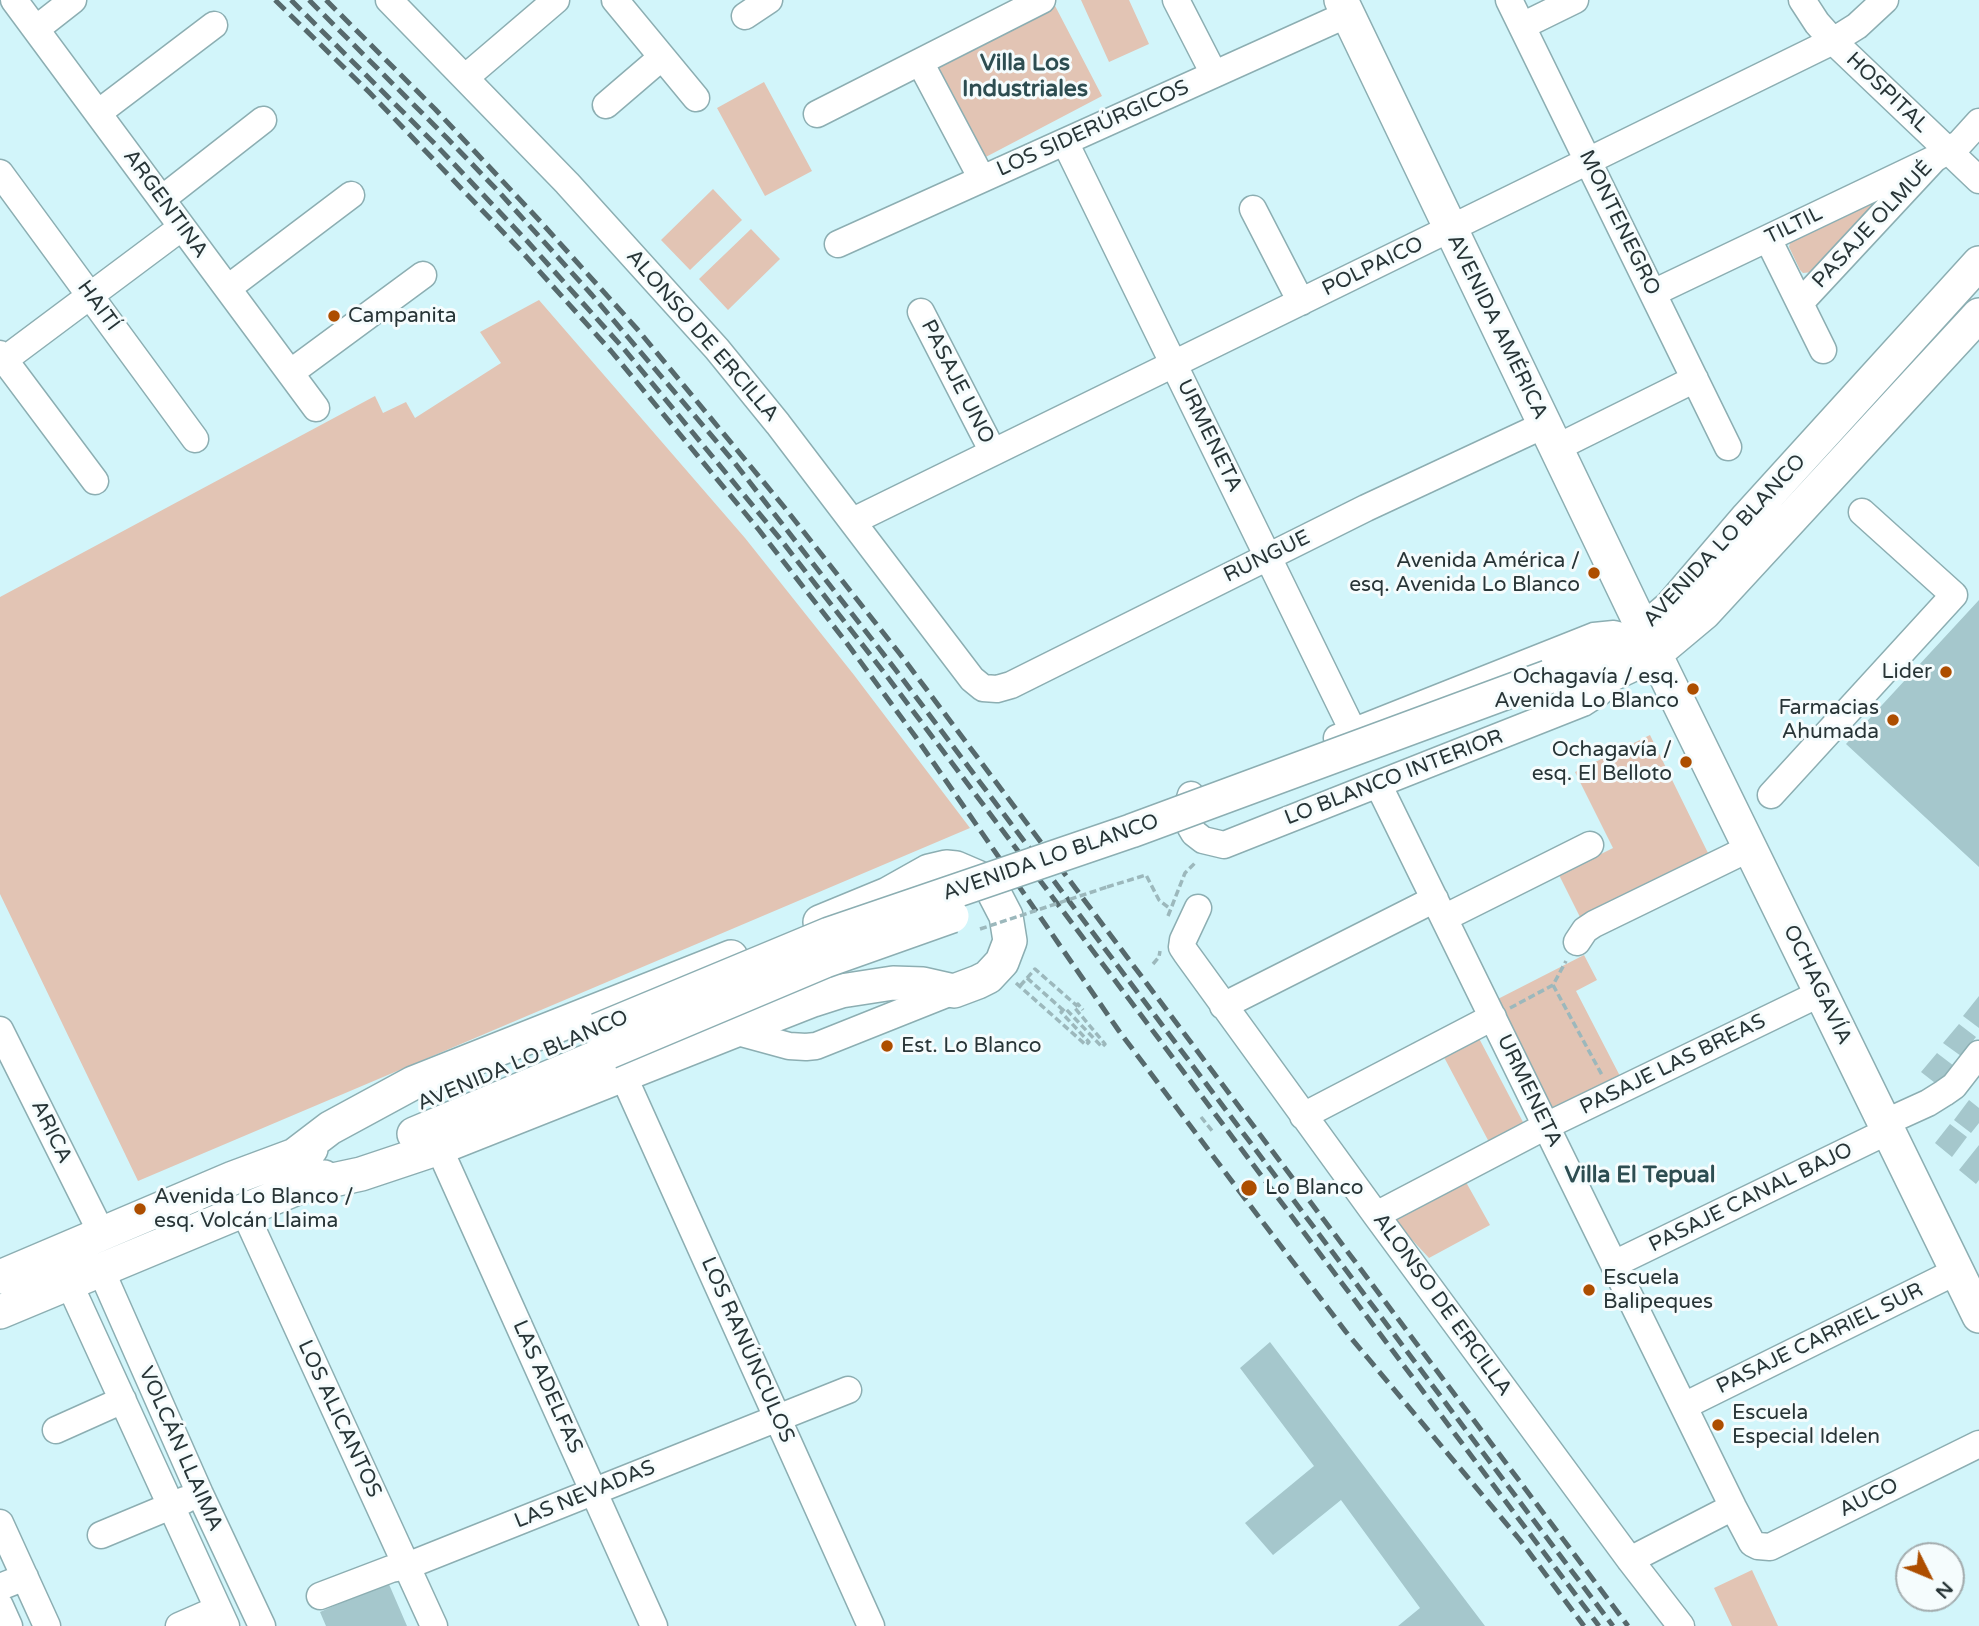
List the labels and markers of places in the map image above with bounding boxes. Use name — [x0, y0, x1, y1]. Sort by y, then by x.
place label: Campanita — [348, 303, 457, 329]
marker: Campanita — [326, 308, 342, 324]
place label: Avenida América / esq. Avenida Lo Blanco — [1349, 548, 1580, 598]
marker: Avenida América / esq. Avenida Lo Blanco — [1586, 565, 1602, 581]
place label: Lider — [1881, 659, 1932, 685]
place label: Ochagavía / esq. Avenida Lo Blanco — [1494, 664, 1679, 714]
marker: Lider — [1938, 664, 1954, 680]
marker: Ochagavía / esq. Avenida Lo Blanco — [1685, 681, 1701, 697]
place label: Farmacias Ahumada — [1779, 695, 1879, 745]
marker: Farmacias Ahumada — [1885, 712, 1901, 728]
place label: Ochagavía / esq. El Belloto — [1532, 737, 1672, 787]
marker: Ochagavía / esq. El Belloto — [1678, 754, 1694, 770]
place label: Est. Lo Blanco — [901, 1033, 1042, 1059]
marker: Est. Lo Blanco — [879, 1038, 895, 1054]
place label: Lo Blanco — [1265, 1175, 1363, 1201]
marker: Lo Blanco — [1239, 1178, 1259, 1198]
place label: Avenida Lo Blanco / esq. Volcán Llaima — [154, 1184, 353, 1234]
marker: Avenida Lo Blanco / esq. Volcán Llaima — [132, 1201, 148, 1217]
place label: Escuela Balipeques — [1603, 1265, 1713, 1315]
marker: Escuela Balipeques — [1581, 1282, 1597, 1298]
place label: Escuela Especial Idelen — [1732, 1400, 1880, 1450]
marker: Escuela Especial Idelen — [1710, 1417, 1726, 1433]

